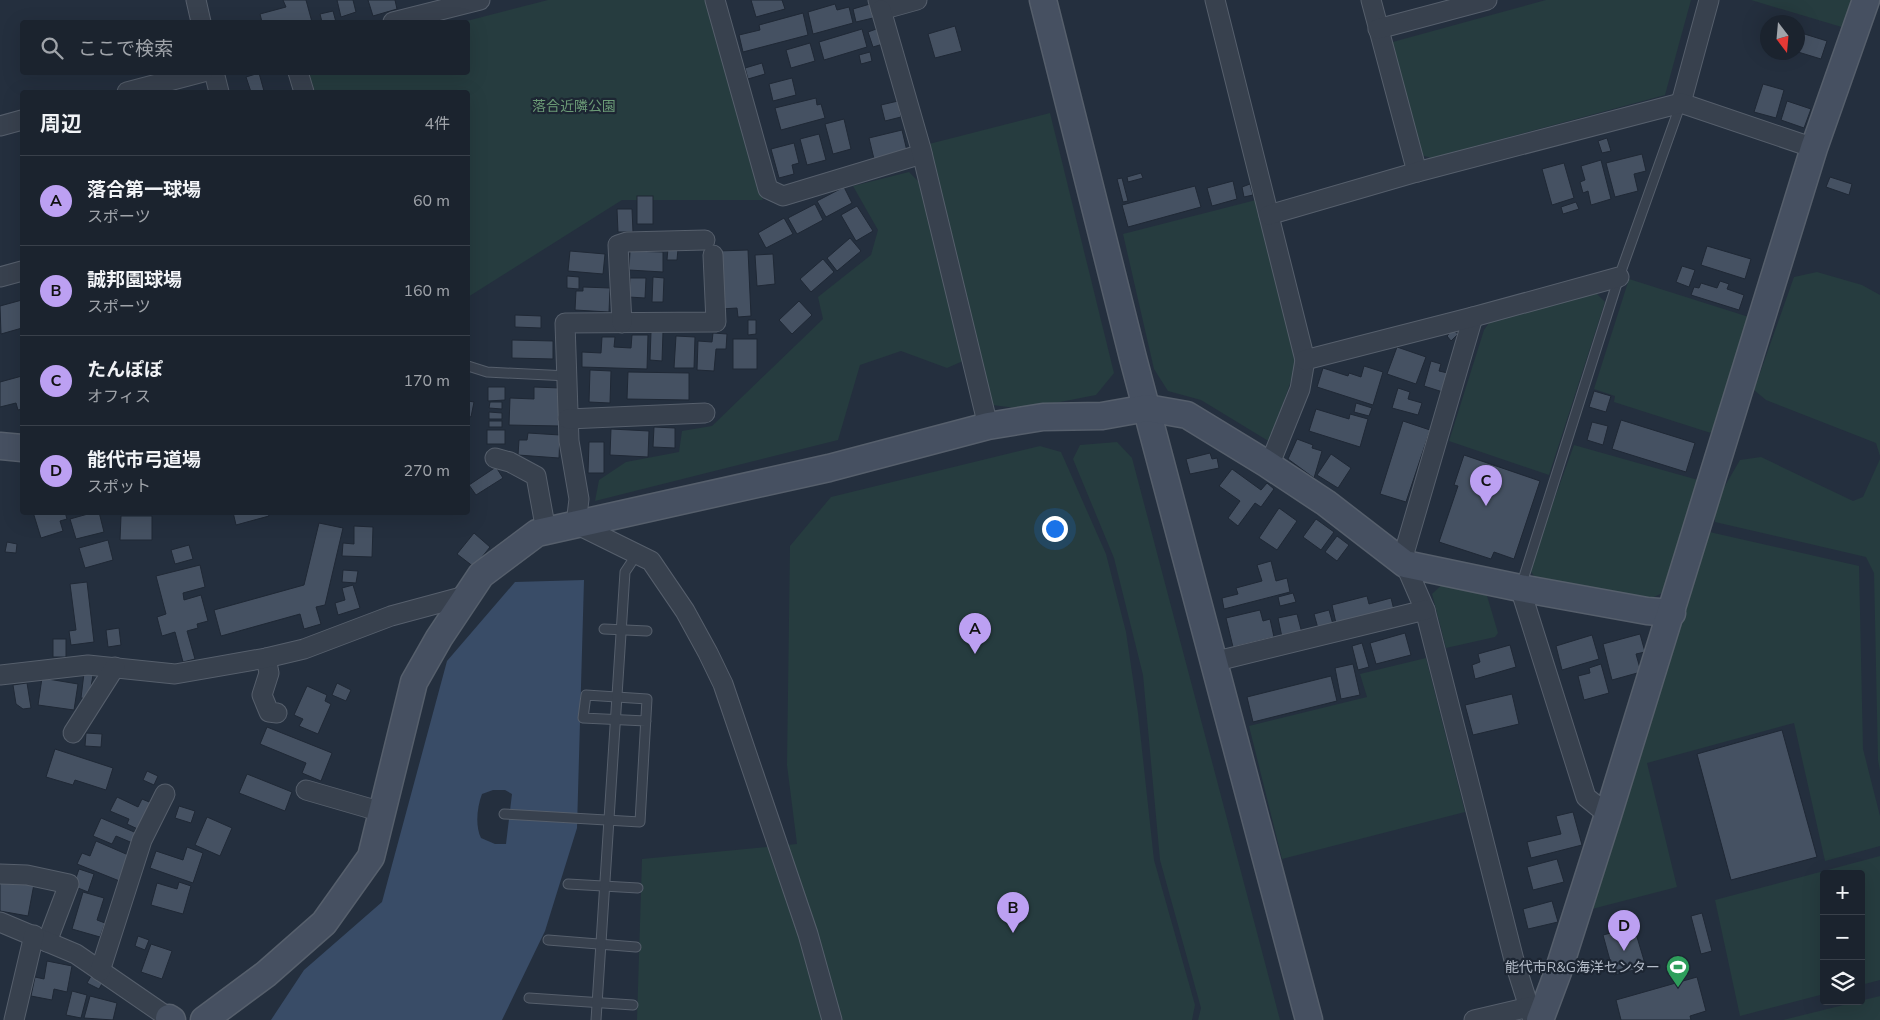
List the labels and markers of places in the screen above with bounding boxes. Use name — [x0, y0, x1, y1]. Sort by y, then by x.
pin: C — [1470, 465, 1502, 506]
pin: A — [959, 613, 991, 654]
pin: B — [997, 892, 1029, 933]
pin: D — [1608, 910, 1640, 951]
sports icon: 能代市R&G海洋センター — [1665, 954, 1691, 988]
place label: 能代市R&G海洋センター — [1505, 958, 1660, 977]

